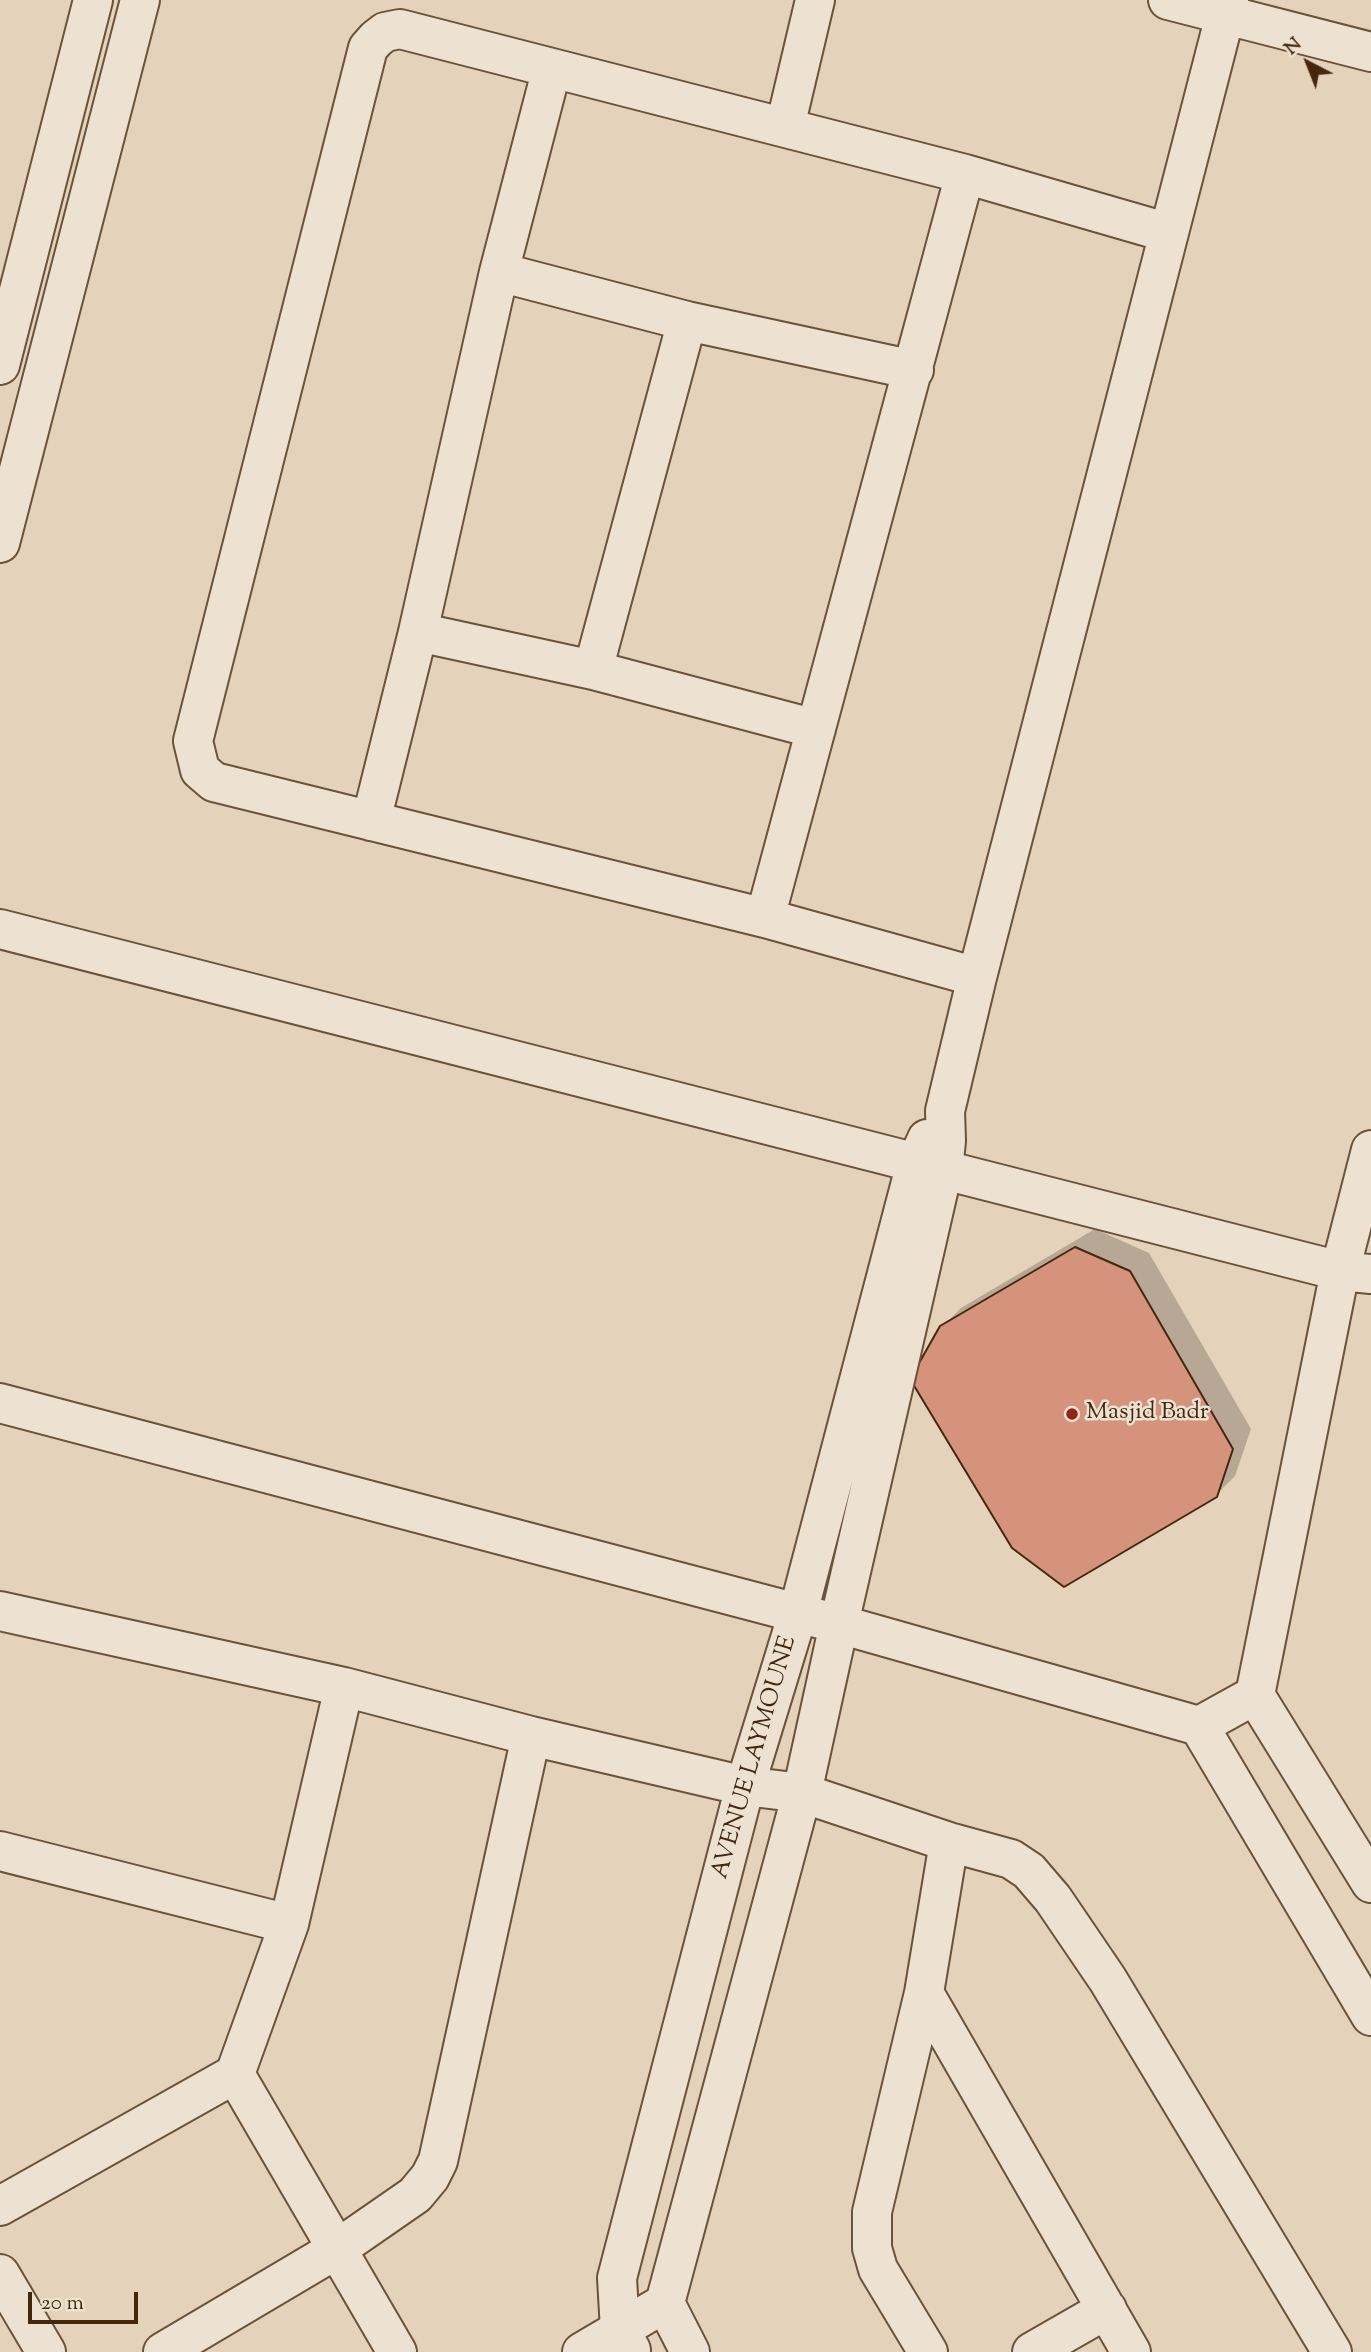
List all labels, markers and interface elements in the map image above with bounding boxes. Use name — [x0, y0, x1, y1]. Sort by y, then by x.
north arrow — [1273, 28, 1343, 98]
text: N — [1279, 32, 1308, 62]
place label: Masjid Badr — [1086, 1400, 1209, 1428]
marker: Masjid Badr — [1064, 1406, 1080, 1422]
street label: AVENUE LAYMOUNE — [708, 1633, 804, 1883]
scale bar — [32, 2278, 142, 2322]
text: 20 m — [41, 2289, 84, 2319]

